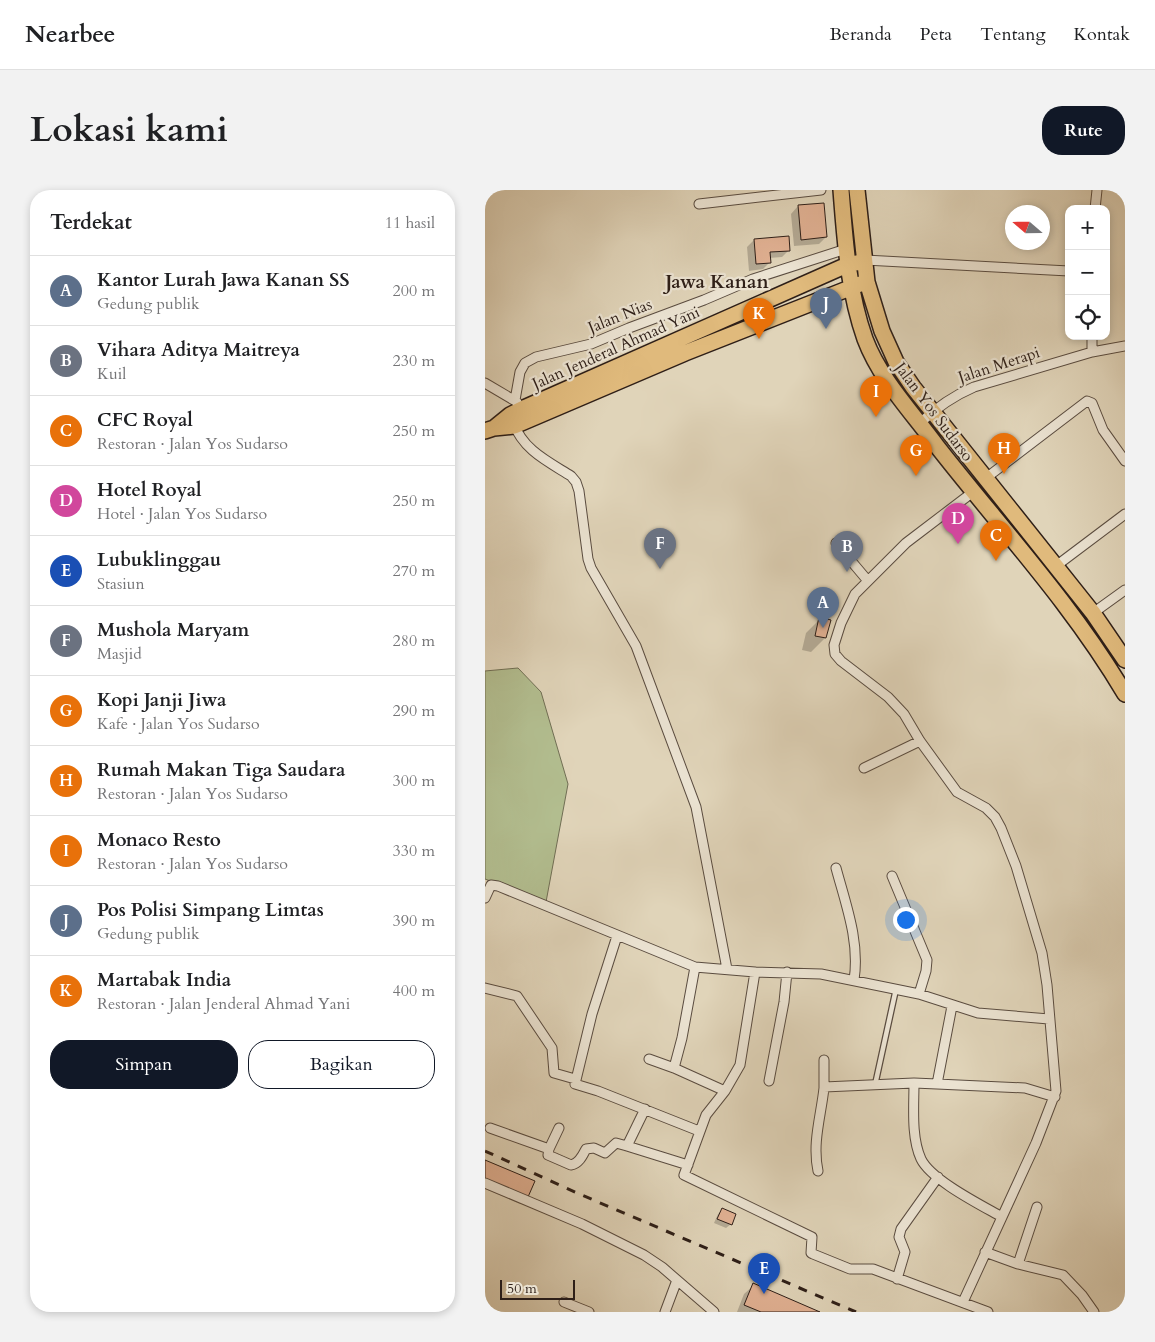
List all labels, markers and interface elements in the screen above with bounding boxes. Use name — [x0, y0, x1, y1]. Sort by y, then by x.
text: Nearbee — [25, 18, 115, 51]
text: Beranda — [830, 22, 892, 47]
text: Peta — [920, 22, 952, 47]
text: Tentang — [980, 22, 1046, 47]
text: Kontak — [1074, 22, 1130, 47]
text: Lokasi kami — [30, 106, 228, 154]
button: Rute — [1042, 106, 1125, 155]
north arrow — [1005, 205, 1050, 250]
map controls — [1065, 205, 1110, 340]
button: + — [1065, 205, 1110, 250]
text: Terdekat — [50, 208, 132, 237]
text: 11 hasil — [385, 212, 435, 234]
button: − — [1065, 250, 1110, 295]
text: Kantor Lurah Jawa Kanan SS — [97, 267, 349, 293]
district label: Jawa Kanan — [662, 269, 769, 295]
text: A — [60, 280, 72, 302]
text: 200 m — [393, 280, 435, 302]
pin: J — [810, 288, 842, 329]
text: Gedung publik — [97, 293, 200, 315]
street label: Jalan Nias — [583, 293, 655, 340]
button: locate — [1065, 295, 1110, 340]
pin: K — [743, 298, 775, 339]
street label: Jalan Jenderal Ahmad Yani — [527, 301, 704, 396]
text: Vihara Aditya Maitreya — [97, 337, 300, 363]
street label: Jalan Merapi — [953, 341, 1043, 389]
text: B — [60, 350, 72, 372]
text: 230 m — [393, 350, 435, 372]
street label: Jalan Yos Sudarso — [888, 356, 979, 466]
text: Kuil — [97, 363, 126, 385]
pin: I — [860, 376, 892, 417]
text: CFC Royal — [97, 407, 193, 433]
text: C — [60, 420, 72, 442]
text: 250 m — [393, 420, 435, 442]
text: Restoran · Jalan Yos Sudarso — [97, 433, 288, 455]
pin: H — [988, 433, 1020, 474]
pin: G — [900, 435, 932, 476]
text: Hotel Royal — [97, 477, 202, 503]
text: D — [59, 490, 73, 512]
text: 250 m — [393, 490, 435, 512]
text: Hotel · Jalan Yos Sudarso — [97, 503, 267, 525]
pin: D — [942, 503, 974, 544]
pin: C — [980, 520, 1012, 561]
pin: F — [644, 528, 676, 569]
pin: B — [831, 531, 863, 572]
text: Lubuklinggau — [97, 547, 221, 573]
text: E — [61, 560, 71, 582]
text: 270 m — [393, 560, 435, 582]
text: Stasiun — [97, 573, 145, 595]
pin: A — [807, 587, 839, 628]
text: Mushola Maryam — [97, 617, 249, 643]
text: F — [61, 630, 71, 652]
text: 280 m — [393, 630, 435, 652]
text: Masjid — [97, 643, 142, 665]
text: Kopi Janji Jiwa — [97, 687, 226, 713]
text: G — [59, 700, 73, 722]
text: 290 m — [393, 700, 435, 722]
text: Kafe · Jalan Yos Sudarso — [97, 713, 260, 735]
text: Rumah Makan Tiga Saudara — [97, 757, 346, 783]
text: H — [59, 770, 73, 792]
text: 300 m — [393, 770, 435, 792]
text: Restoran · Jalan Yos Sudarso — [97, 783, 288, 805]
text: Monaco Resto — [97, 827, 221, 853]
text: I — [63, 840, 69, 862]
text: 330 m — [393, 840, 435, 862]
text: Restoran · Jalan Yos Sudarso — [97, 853, 288, 875]
text: Pos Polisi Simpang Limtas — [97, 897, 324, 923]
your location — [893, 907, 919, 933]
text: J — [63, 910, 69, 932]
text: 390 m — [393, 910, 435, 932]
text: Gedung publik — [97, 923, 200, 945]
text: Martabak India — [97, 967, 231, 993]
text: K — [60, 980, 72, 1002]
text: 400 m — [393, 980, 435, 1002]
text: Restoran · Jalan Jenderal Ahmad Yani — [97, 993, 350, 1015]
button: Simpan — [50, 1040, 238, 1089]
button: Bagikan — [248, 1040, 435, 1089]
pin: E — [748, 1253, 780, 1294]
scale bar — [500, 1277, 575, 1300]
text: 50 m — [507, 1279, 537, 1298]

